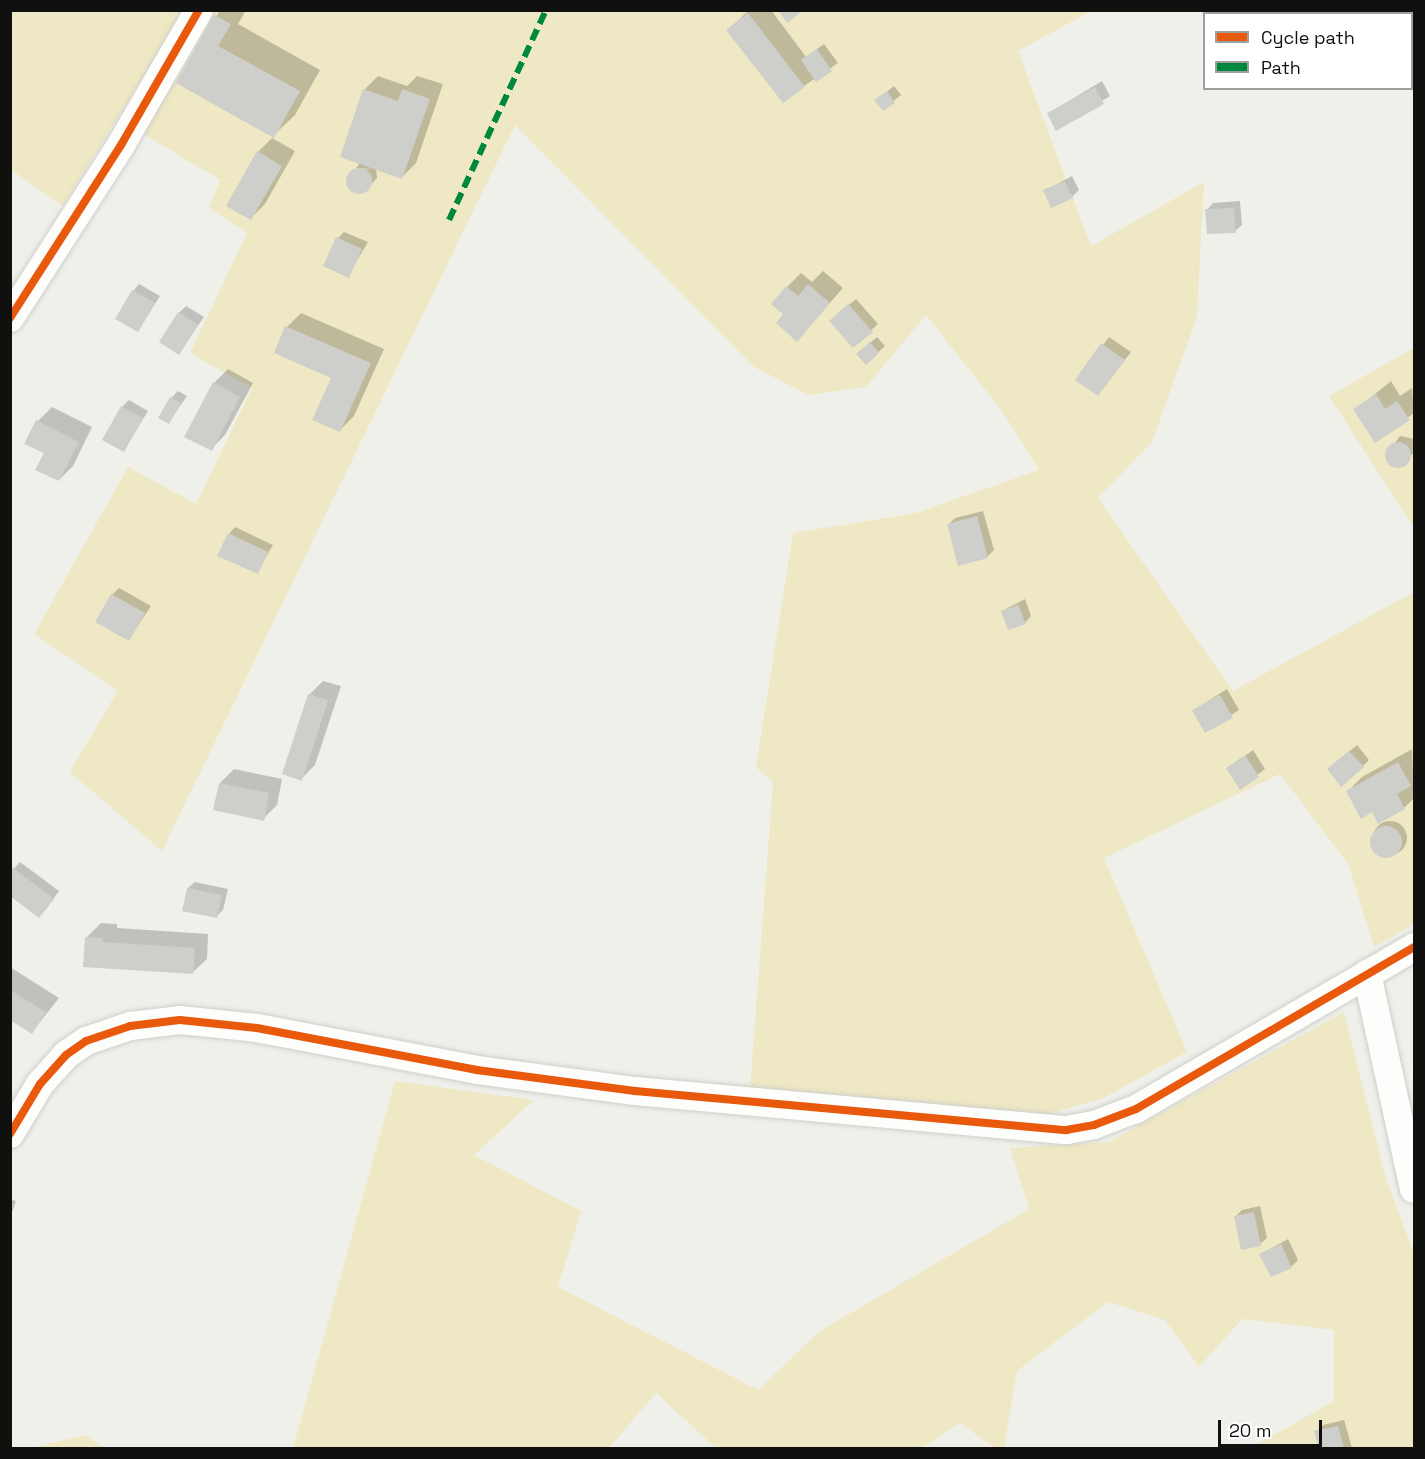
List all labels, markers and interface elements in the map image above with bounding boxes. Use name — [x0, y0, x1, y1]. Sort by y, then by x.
legend — [1203, 12, 1413, 90]
text: Cycle path — [1261, 26, 1355, 49]
text: Path — [1261, 56, 1301, 79]
scale bar — [1221, 1408, 1324, 1446]
text: 20 m — [1229, 1419, 1272, 1442]

